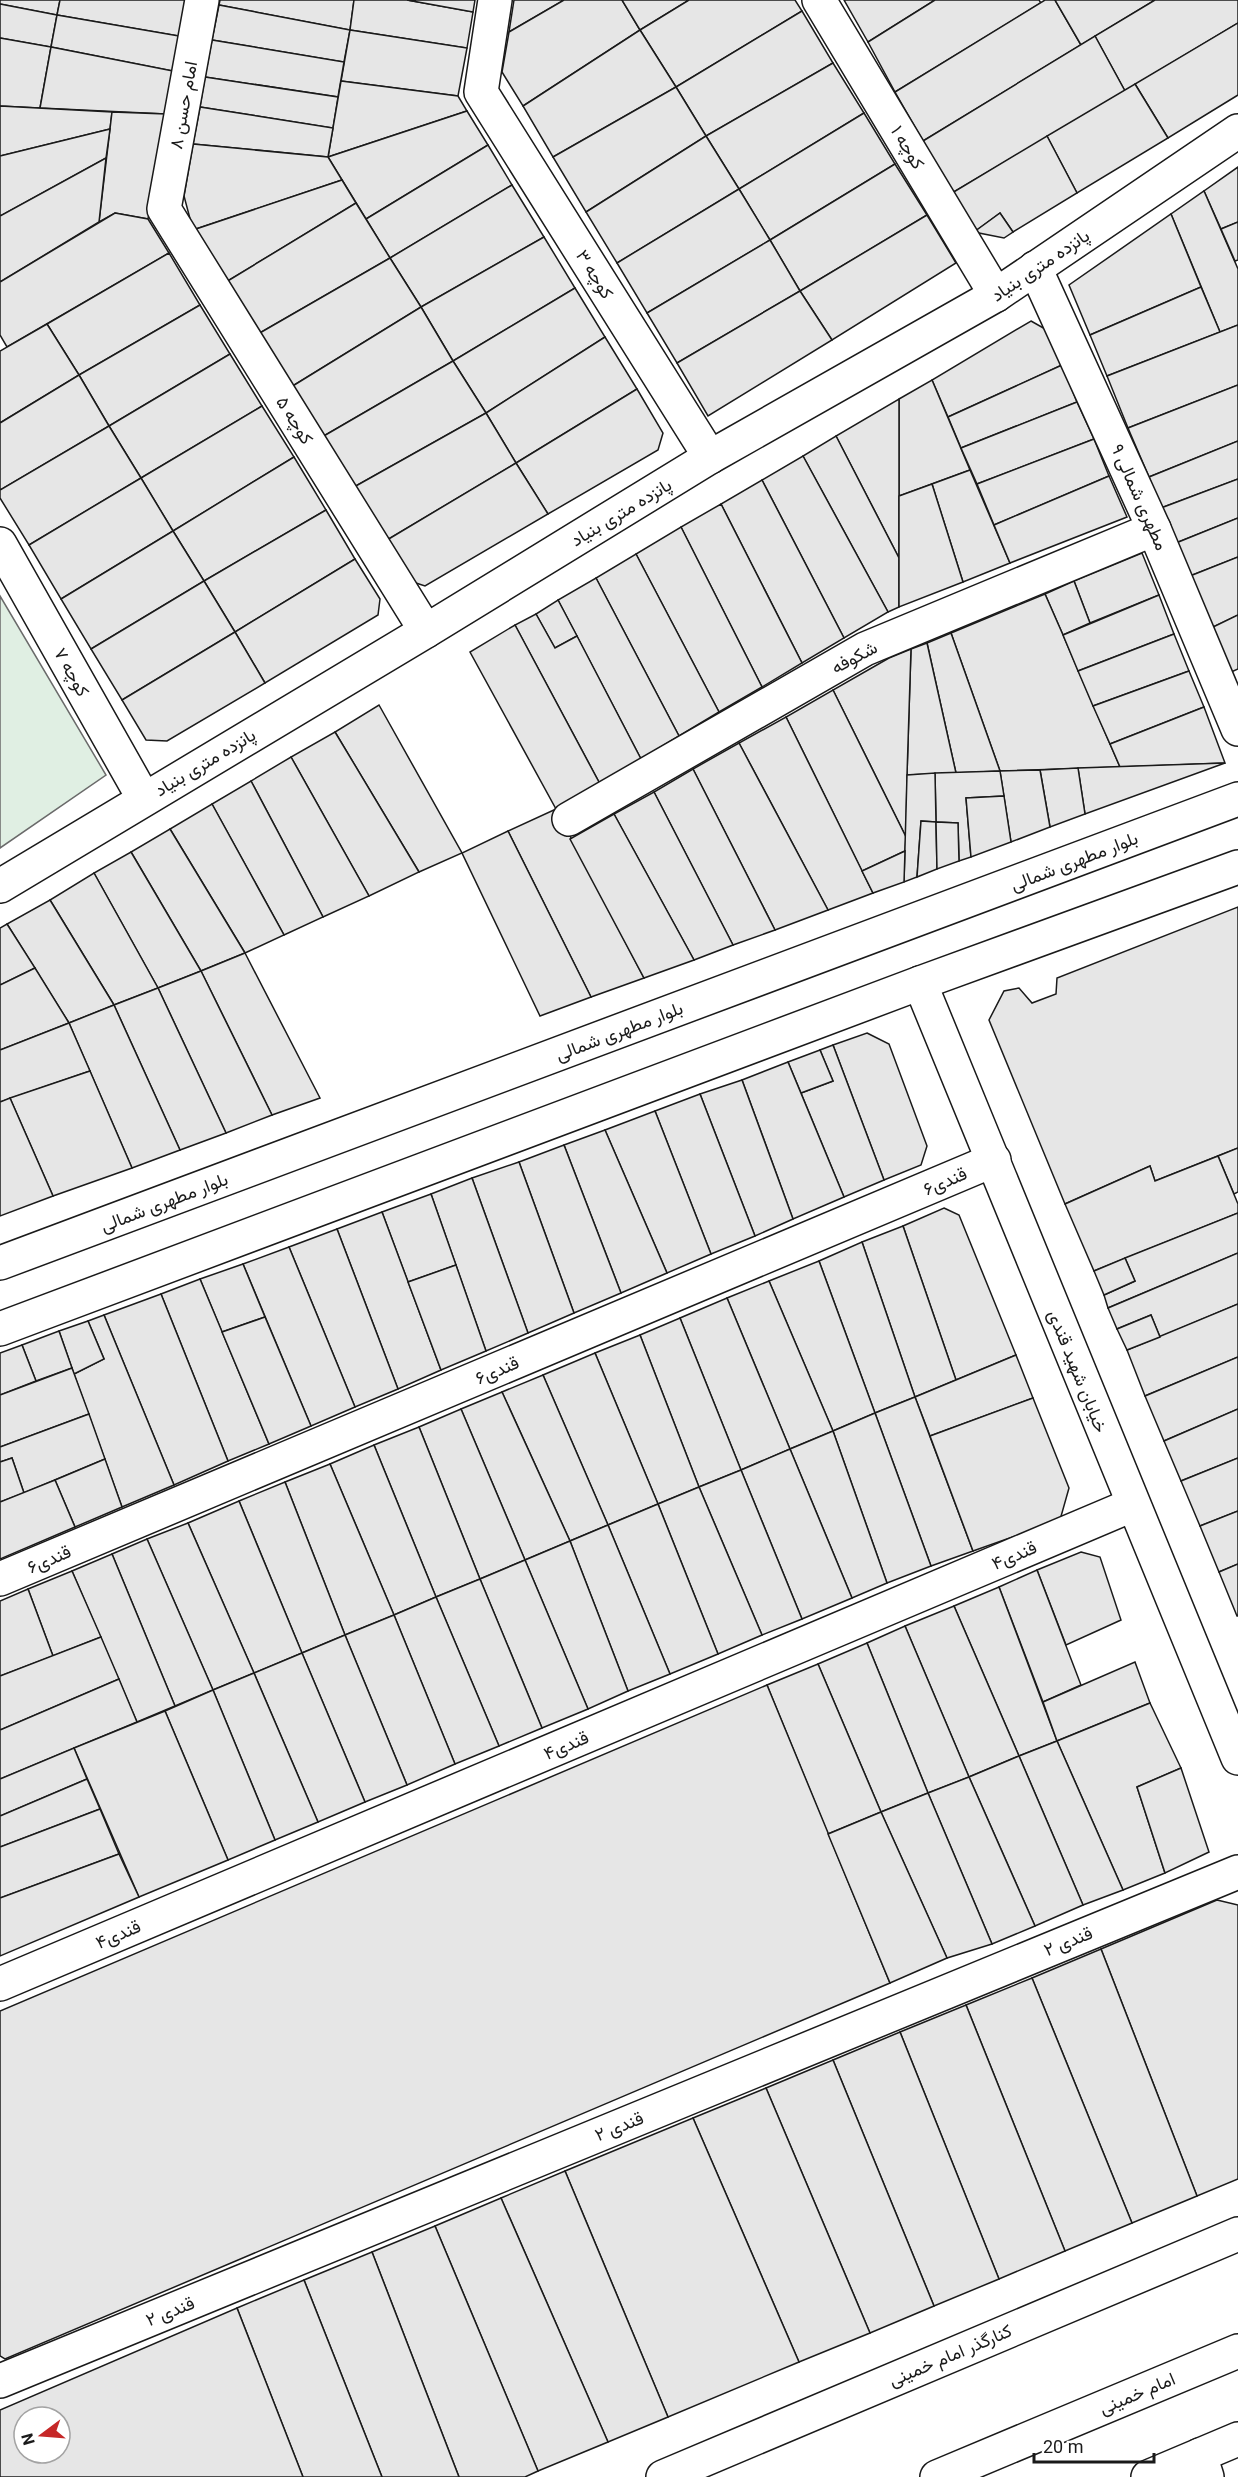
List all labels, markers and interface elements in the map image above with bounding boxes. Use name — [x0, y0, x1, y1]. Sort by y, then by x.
street label: امام حسن ۸ — [165, 59, 203, 151]
street label: کوچه ۱ — [885, 121, 929, 174]
street label: پانزده متری بنیاد — [987, 224, 1094, 307]
street label: کوچه ۳ — [570, 246, 618, 303]
street label: کوچه ۵ — [270, 392, 318, 449]
street label: مطهری شمالی ۹ — [1106, 441, 1173, 554]
street label: پانزده متری بنیاد — [567, 474, 676, 552]
street label: شکوفه — [827, 636, 881, 679]
street label: کوچه ۷ — [48, 644, 94, 701]
street label: پانزده متری بنیاد — [151, 724, 260, 802]
street label: بلوار مطهری شمالی — [1007, 827, 1141, 896]
street label: بلوار مطهری شمالی — [552, 997, 686, 1066]
street label: قندی۶ — [920, 1162, 970, 1200]
street label: بلوار مطهری شمالی — [97, 1168, 231, 1237]
street label: خیابان شهید قندی — [1043, 1307, 1112, 1436]
street label: قندی۶ — [472, 1351, 522, 1389]
street label: قندی۴ — [988, 1536, 1040, 1575]
street label: قندی۶ — [24, 1540, 74, 1578]
street label: قندی۴ — [540, 1726, 592, 1765]
street label: قندی۴ — [92, 1915, 144, 1954]
street label: قندی ۲ — [1041, 1922, 1096, 1961]
street label: قندی ۲ — [592, 2107, 647, 2146]
street label: قندی ۲ — [143, 2292, 198, 2331]
street label: کنارگذر امام خمینی — [885, 2320, 1016, 2392]
street label: امام خمینی — [1096, 2368, 1179, 2420]
north arrow — [12, 2405, 72, 2465]
scale bar — [1034, 2426, 1154, 2464]
text: N — [17, 2431, 39, 2447]
text: 20 m — [1043, 2436, 1083, 2457]

